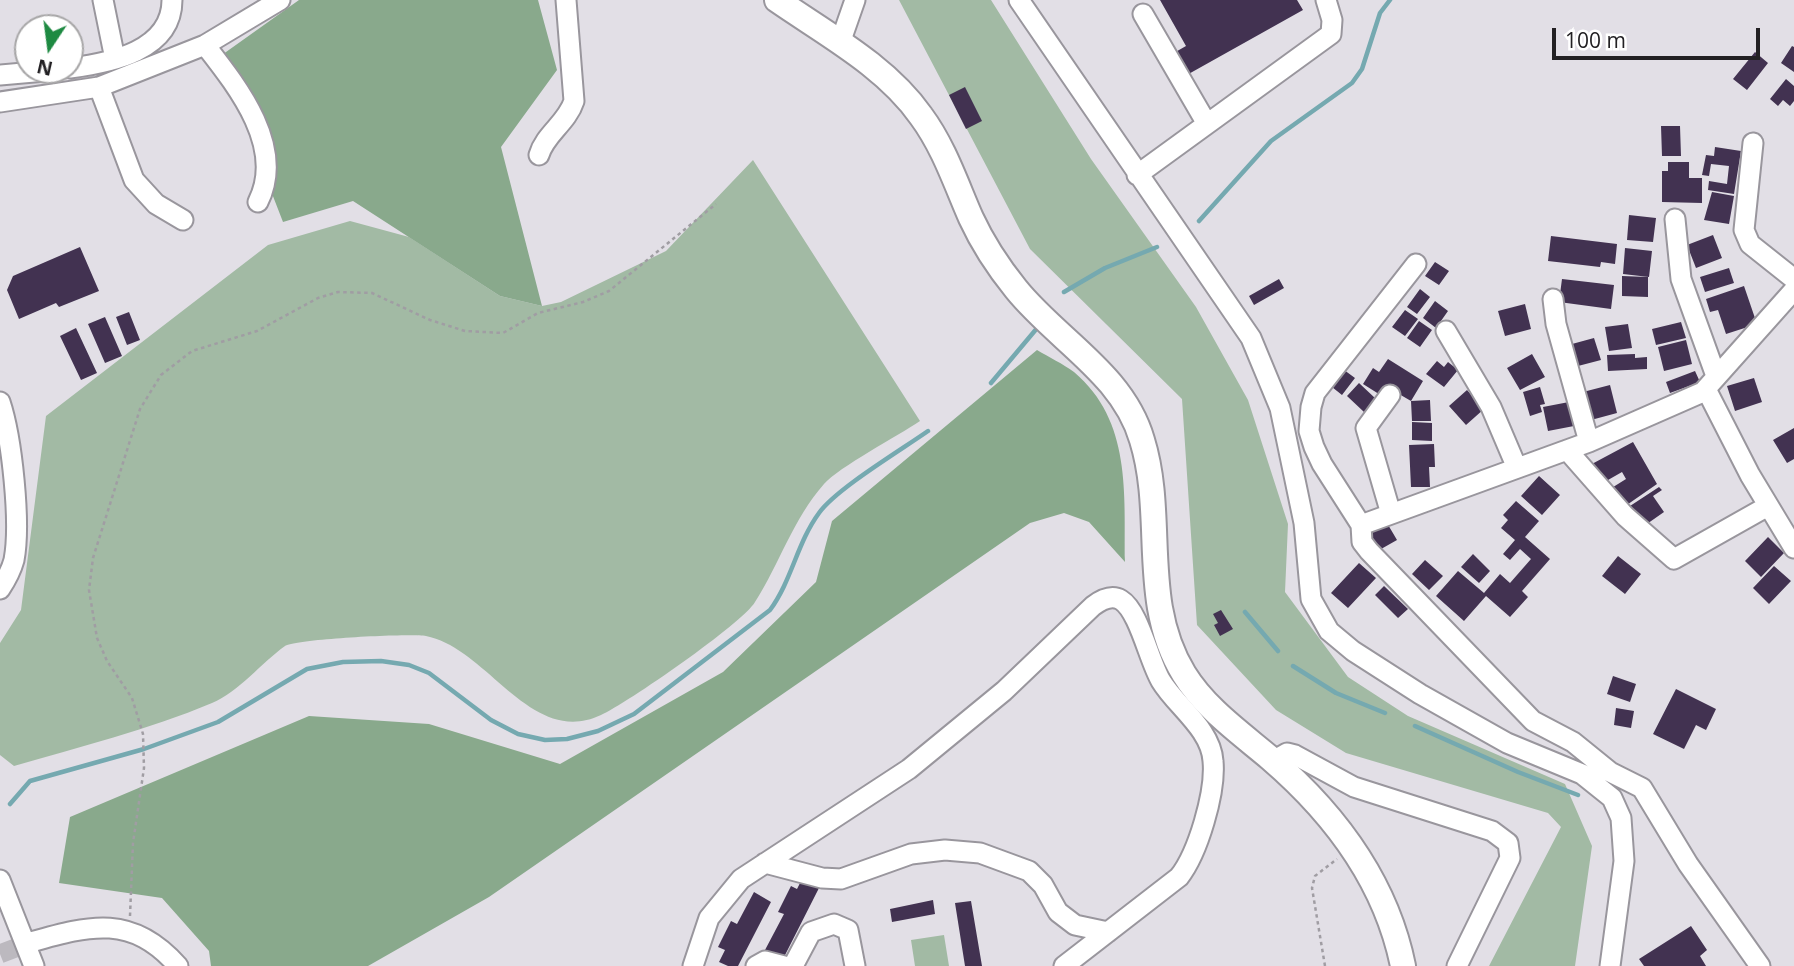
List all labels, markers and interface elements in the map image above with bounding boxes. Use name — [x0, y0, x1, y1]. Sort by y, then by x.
north arrow — [14, 14, 84, 84]
scale bar — [1556, 14, 1764, 58]
text: 100 m — [1565, 26, 1626, 54]
text: N — [34, 53, 55, 82]

